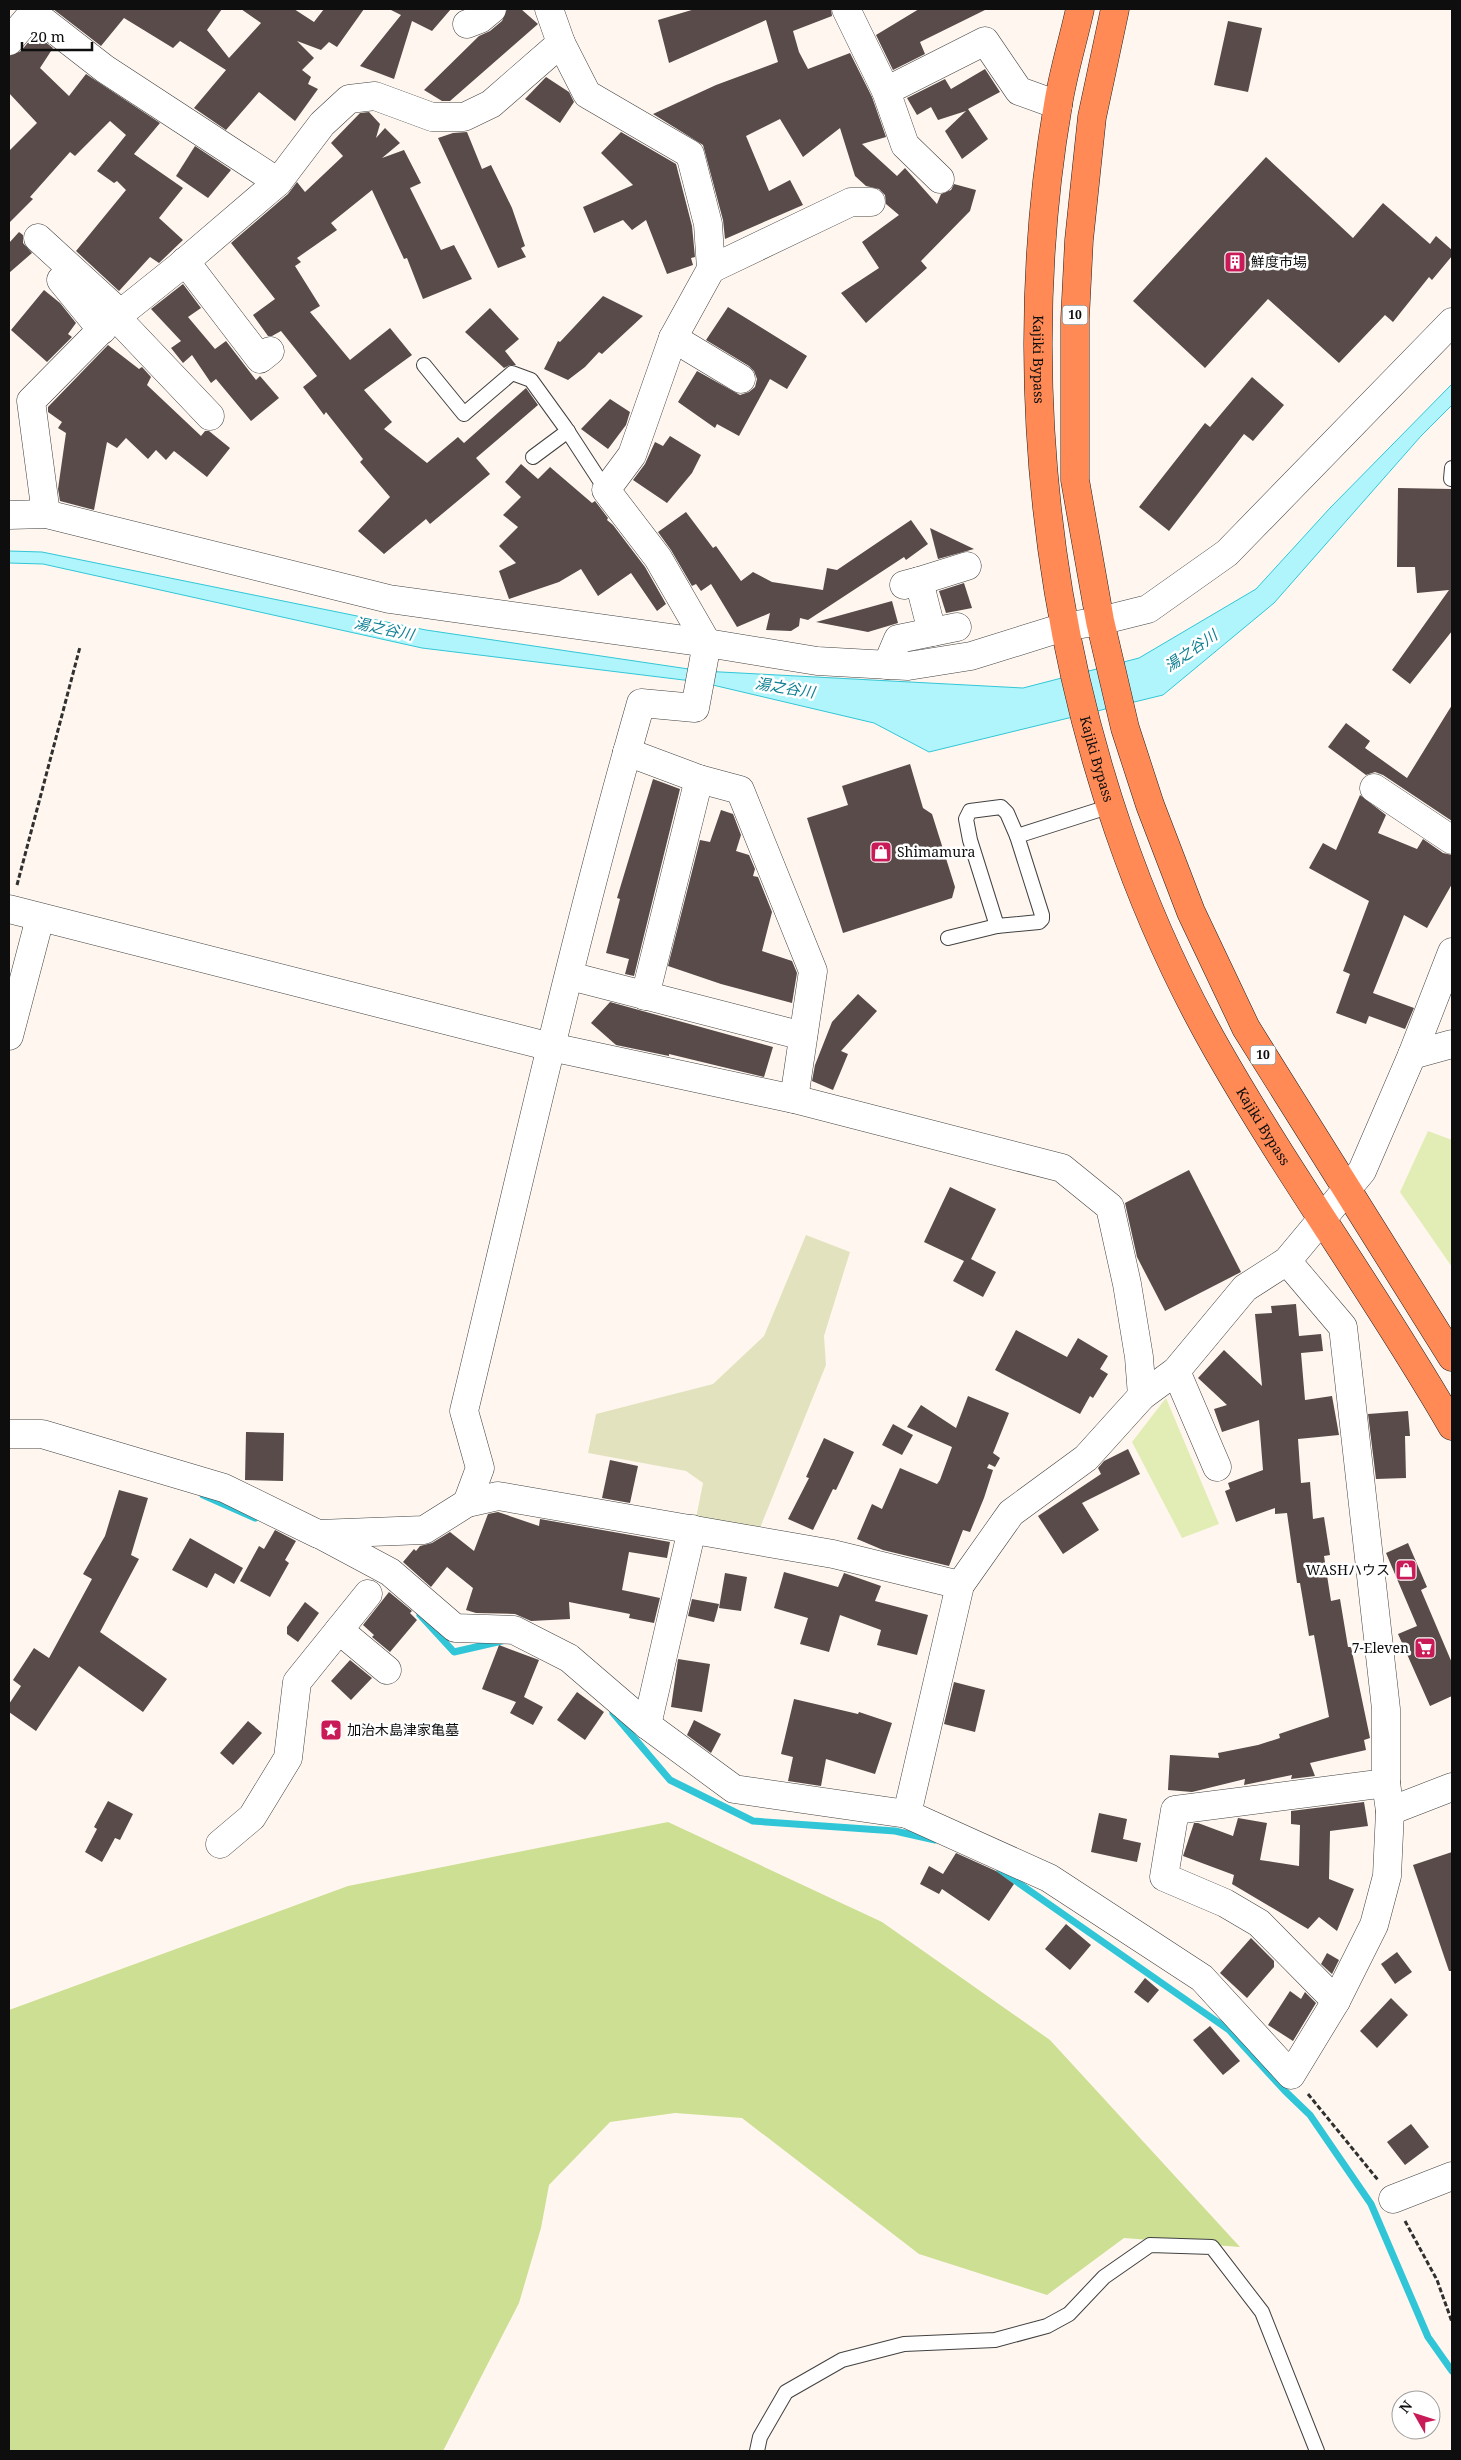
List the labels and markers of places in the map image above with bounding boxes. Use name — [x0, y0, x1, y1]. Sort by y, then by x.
building icon: 鮮度市場 — [1223, 250, 1247, 274]
place label: 鮮度市場 — [1251, 252, 1307, 271]
shop icon: Shimamura — [869, 840, 893, 864]
place label: Shimamura — [897, 842, 976, 861]
shop icon: WASHハウス — [1394, 1558, 1418, 1582]
place label: WASHハウス — [1306, 1560, 1390, 1579]
supermarket icon: 7-Eleven — [1413, 1636, 1437, 1660]
place label: 7-Eleven — [1352, 1638, 1409, 1657]
place icon: 加治木島津家亀墓 — [319, 1718, 343, 1742]
place label: 加治木島津家亀墓 — [347, 1720, 459, 1739]

